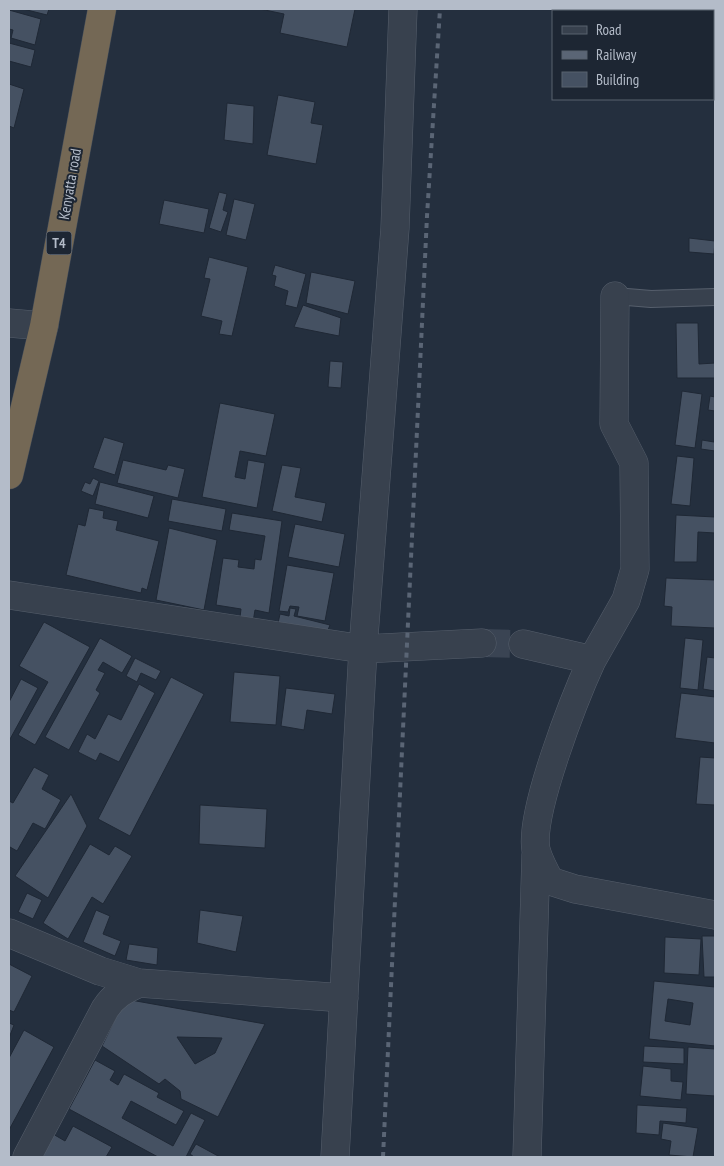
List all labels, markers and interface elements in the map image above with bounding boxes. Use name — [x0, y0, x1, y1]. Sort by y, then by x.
legend — [552, 10, 714, 100]
text: Road — [596, 20, 622, 39]
text: Railway — [596, 45, 637, 64]
text: Building — [596, 70, 639, 89]
street label: Kenyatta road — [54, 147, 85, 221]
road number: T4 — [46, 232, 72, 254]

